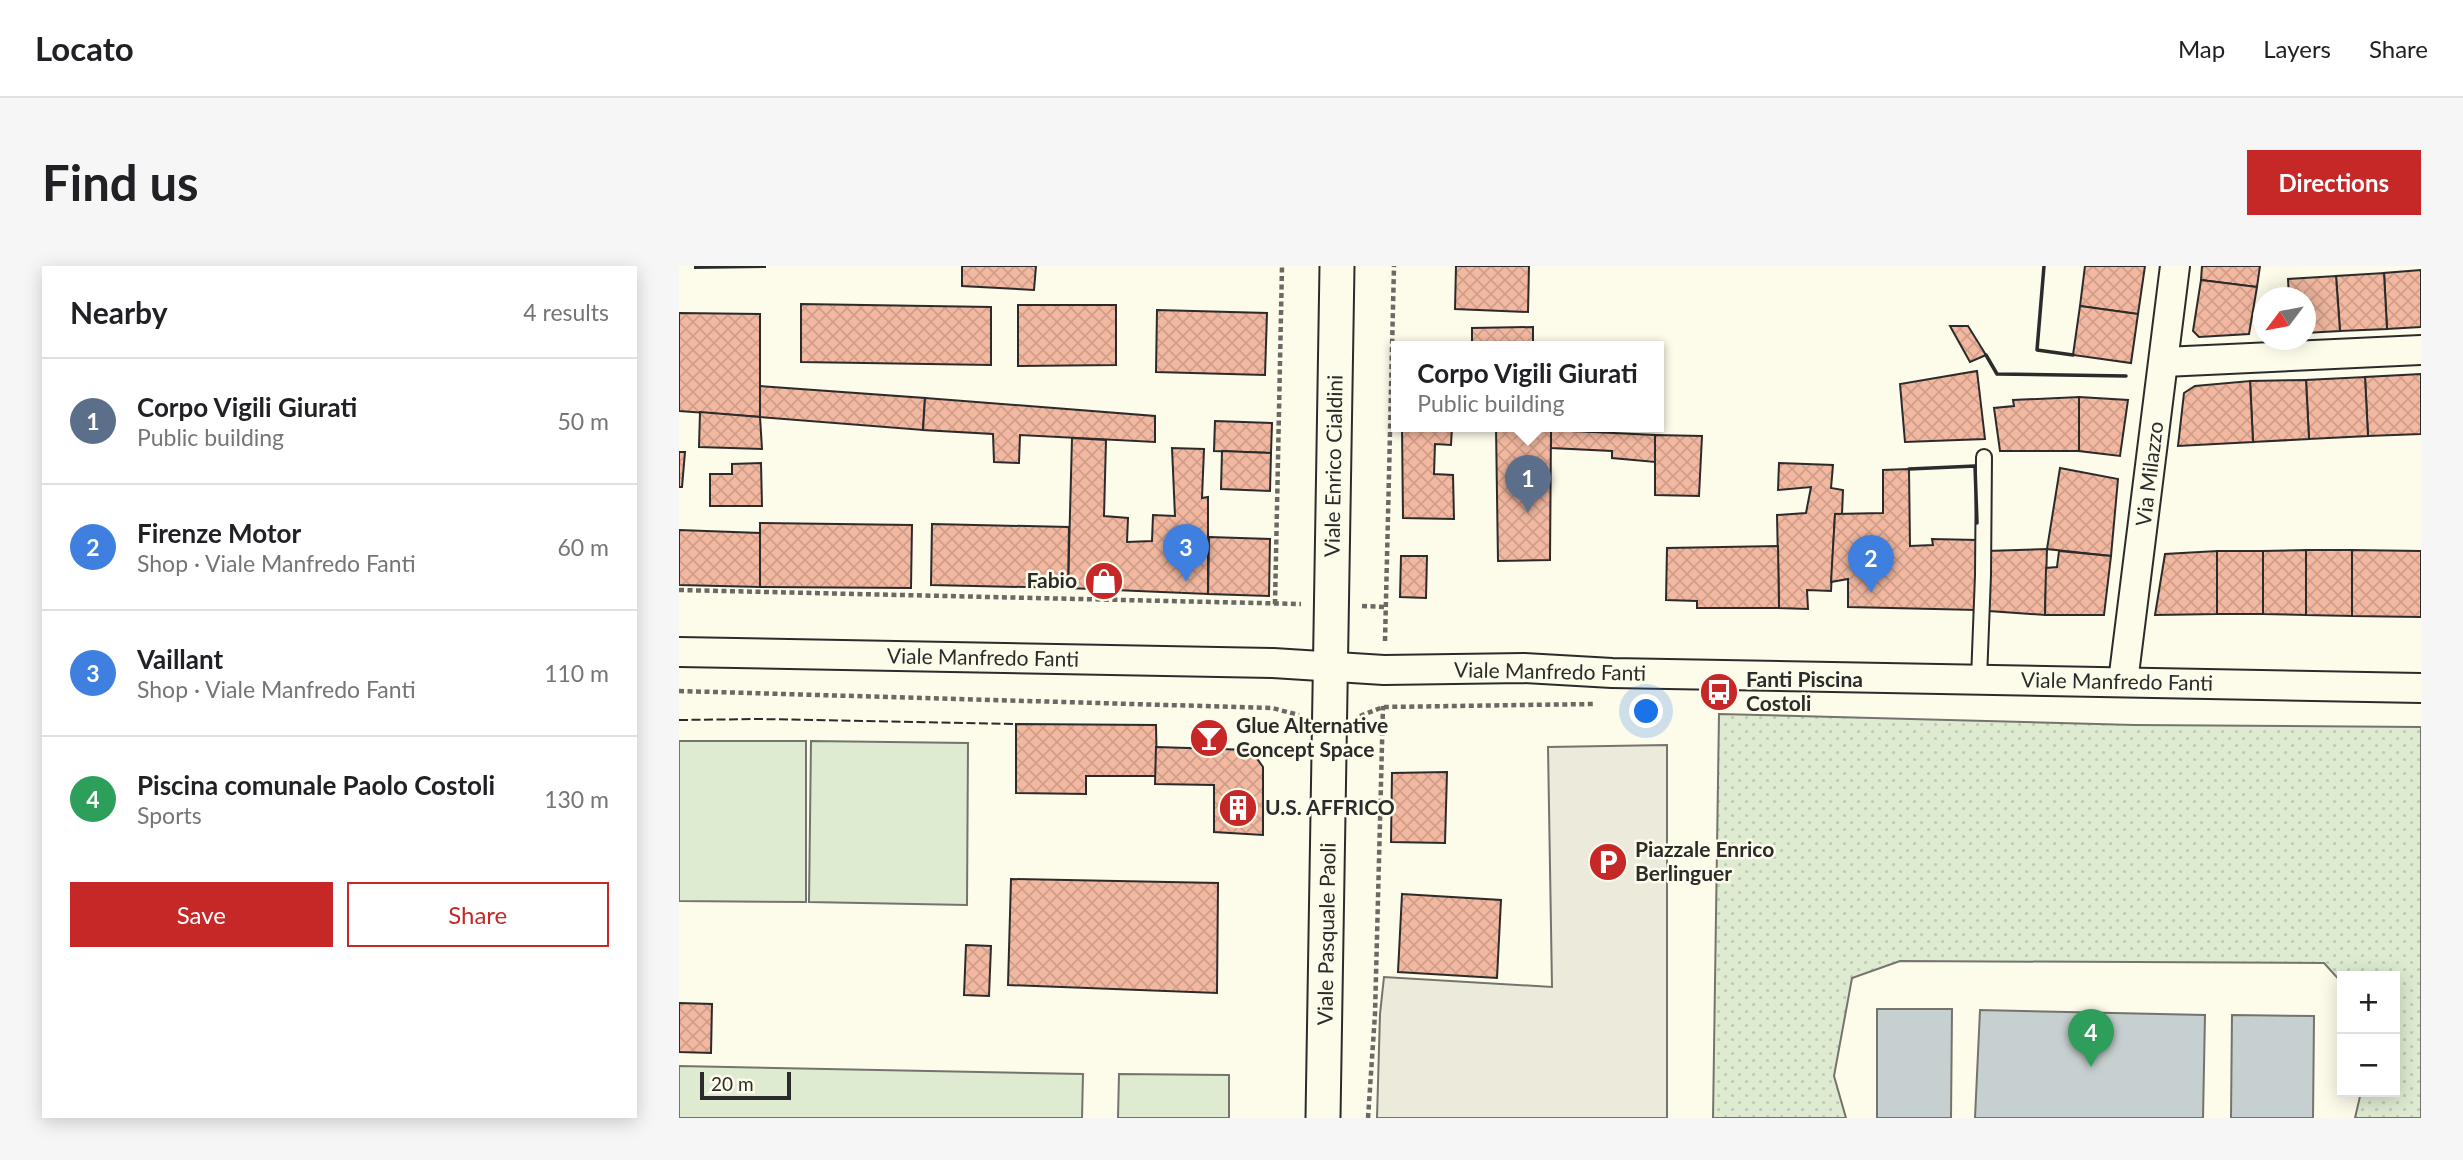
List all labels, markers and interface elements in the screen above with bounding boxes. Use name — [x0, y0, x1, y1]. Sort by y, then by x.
text: Locato — [35, 28, 134, 68]
text: Map — [2178, 34, 2225, 63]
text: Layers — [2263, 34, 2331, 63]
text: Share — [2369, 34, 2428, 63]
button: Directions — [2247, 150, 2421, 215]
text: Find us — [42, 153, 199, 211]
north arrow — [2253, 287, 2316, 350]
text: Nearby — [70, 294, 168, 330]
text: 4 results — [523, 298, 609, 326]
popup — [1391, 341, 1664, 432]
text: Corpo Vigili Giurati — [1417, 357, 1638, 389]
street label: Viale Enrico Cialdini — [1318, 375, 1347, 557]
text: Public building — [1417, 389, 1564, 417]
text: Corpo Vigili Giurati — [137, 391, 357, 423]
text: 1 — [86, 407, 100, 435]
text: 50 m — [558, 407, 609, 435]
street label: Via Milazzo — [2130, 420, 2167, 528]
text: Public building — [137, 423, 284, 451]
pin: 1 — [1505, 455, 1551, 513]
text: Firenze Motor — [137, 517, 301, 549]
pin: 3 — [1163, 524, 1209, 582]
text: 2 — [86, 533, 100, 561]
text: 60 m — [558, 533, 609, 561]
pin: 2 — [1848, 535, 1894, 593]
text: Shop · Viale Manfredo Fanti — [137, 549, 416, 577]
shop icon: Fabio — [1083, 560, 1125, 602]
place label: Fabio — [1027, 567, 1077, 592]
street label: Viale Manfredo Fanti — [887, 642, 1079, 671]
text: Vaillant — [137, 643, 223, 675]
street label: Viale Manfredo Fanti — [1454, 656, 1646, 685]
text: 3 — [86, 659, 100, 687]
text: 110 m — [544, 659, 609, 687]
place label: Fanti Piscina Costoli — [1746, 666, 1863, 715]
street label: Viale Manfredo Fanti — [2021, 666, 2213, 695]
bus stop icon: Fanti Piscina Costoli — [1698, 671, 1740, 713]
text: Shop · Viale Manfredo Fanti — [137, 675, 416, 703]
your location — [1629, 694, 1663, 728]
place label: Glue Alternative Concept Space — [1236, 712, 1388, 761]
bar icon: Glue Alternative Concept Space — [1188, 717, 1230, 759]
text: Piscina comunale Paolo Costoli — [137, 769, 495, 801]
text: 4 — [86, 785, 100, 813]
text: 130 m — [544, 785, 609, 813]
building icon: U.S. AFFRICO — [1217, 787, 1259, 829]
place label: U.S. AFFRICO — [1265, 794, 1395, 819]
text: Sports — [137, 801, 202, 829]
place label: Piazzale Enrico Berlinguer — [1635, 836, 1774, 885]
parking icon: Piazzale Enrico Berlinguer — [1587, 841, 1629, 883]
street label: Viale Pasquale Paoli — [1311, 842, 1340, 1026]
button: Save — [70, 882, 333, 947]
button: Share — [347, 882, 609, 947]
map controls — [2337, 971, 2400, 1097]
button: + — [2337, 971, 2400, 1034]
pin: 4 — [2068, 1009, 2114, 1067]
button: − — [2337, 1034, 2400, 1097]
scale bar — [700, 1069, 791, 1101]
text: 20 m — [711, 1072, 754, 1095]

